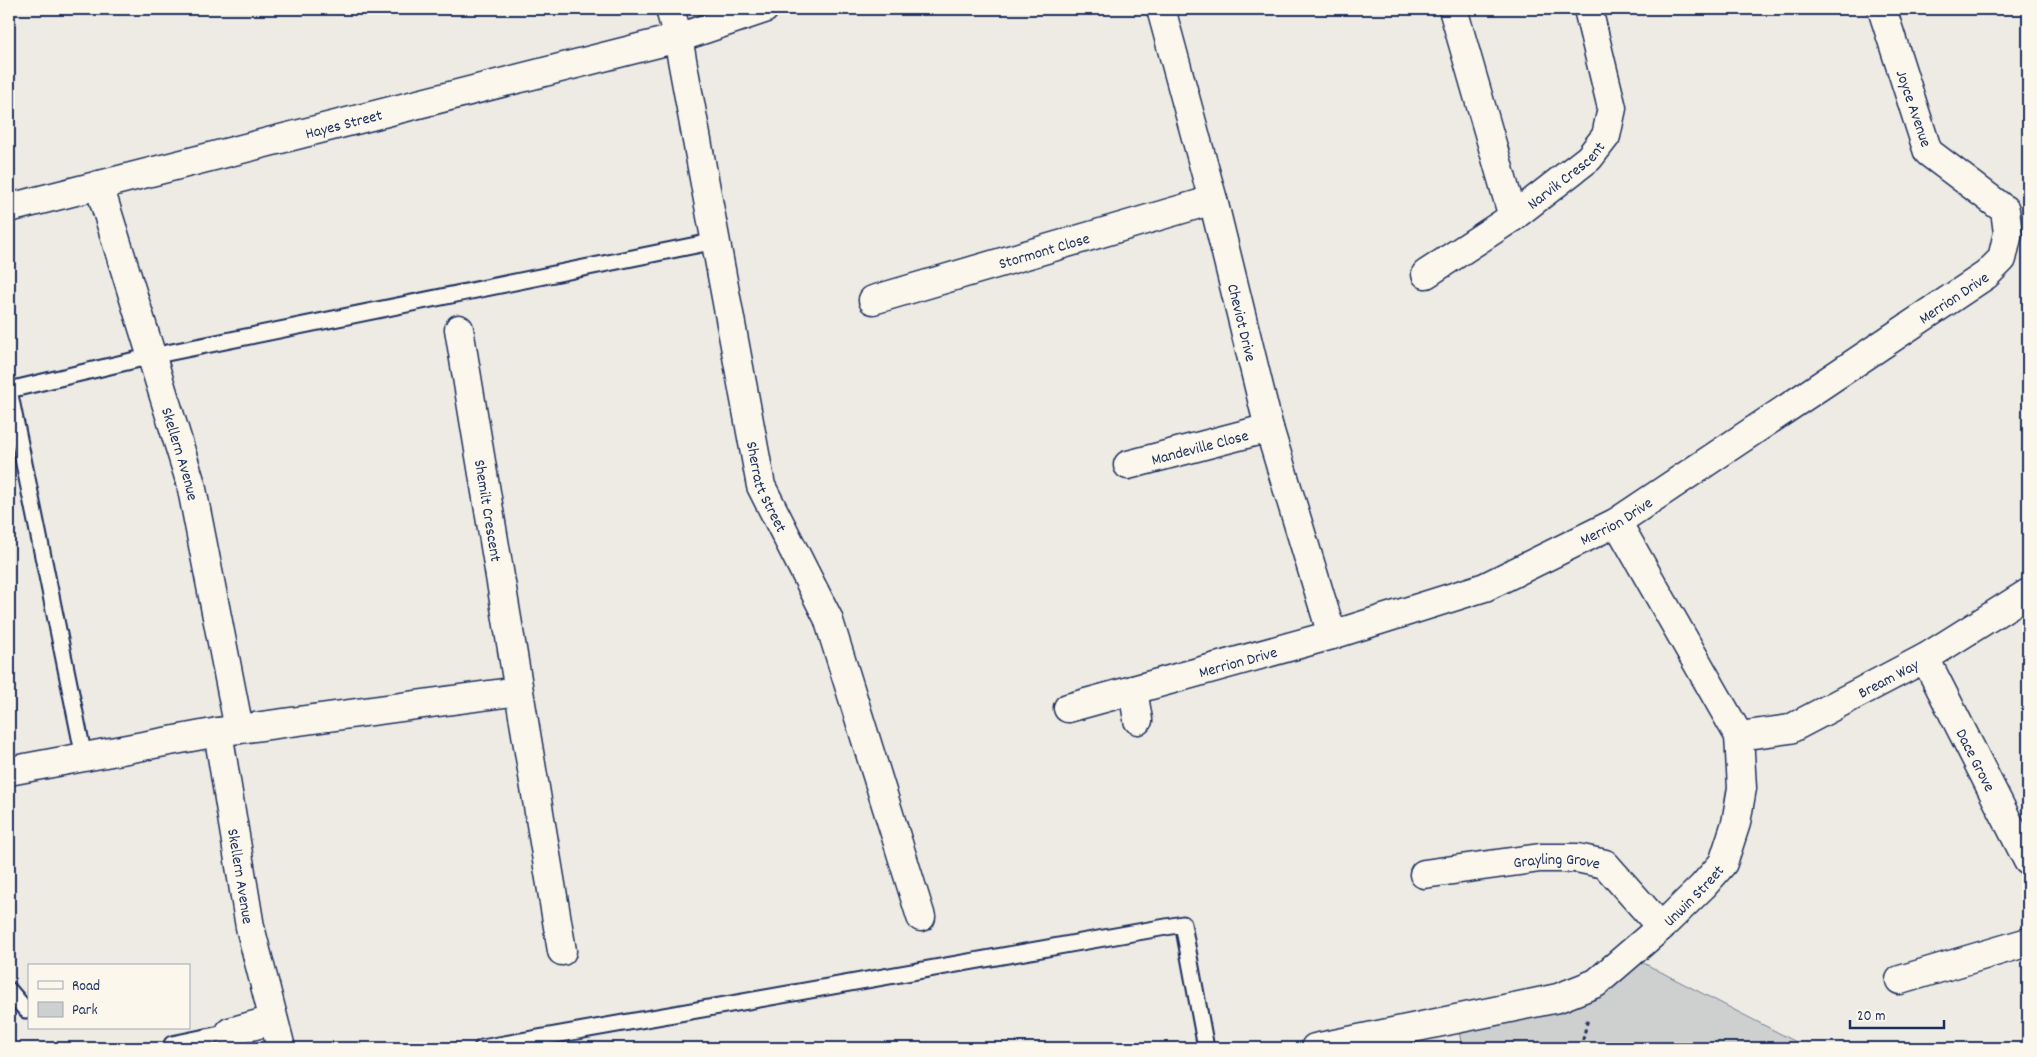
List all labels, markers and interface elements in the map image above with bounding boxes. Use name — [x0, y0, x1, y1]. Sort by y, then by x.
street label: Joyce Avenue — [1889, 67, 1937, 151]
street label: Hayes Street — [303, 105, 385, 146]
street label: Narvik Crescent — [1523, 137, 1612, 216]
street label: Stormont Close — [996, 228, 1093, 276]
street label: Merrion Drive — [1915, 267, 1994, 331]
street label: Cheviot Drive — [1220, 282, 1261, 364]
street label: Skellern Avenue — [154, 405, 203, 503]
street label: Mandeville Close — [1149, 425, 1251, 472]
street label: Sherratt Street — [739, 440, 792, 537]
street label: Shemilt Crescent — [467, 458, 506, 564]
street label: Merrion Drive — [1577, 492, 1658, 552]
street label: Merrion Drive — [1197, 642, 1280, 685]
street label: Bream Way — [1854, 654, 1924, 705]
street label: Dace Grove — [1949, 725, 2000, 796]
street label: Skellern Avenue — [220, 827, 258, 926]
street label: Grayling Grove — [1512, 849, 1602, 877]
street label: Unwin Street — [1659, 861, 1731, 933]
legend — [28, 964, 190, 1030]
text: Road — [72, 976, 100, 998]
scale bar — [1850, 997, 1943, 1029]
text: Park — [72, 1000, 98, 1022]
text: 20 m — [1857, 1006, 1885, 1028]

